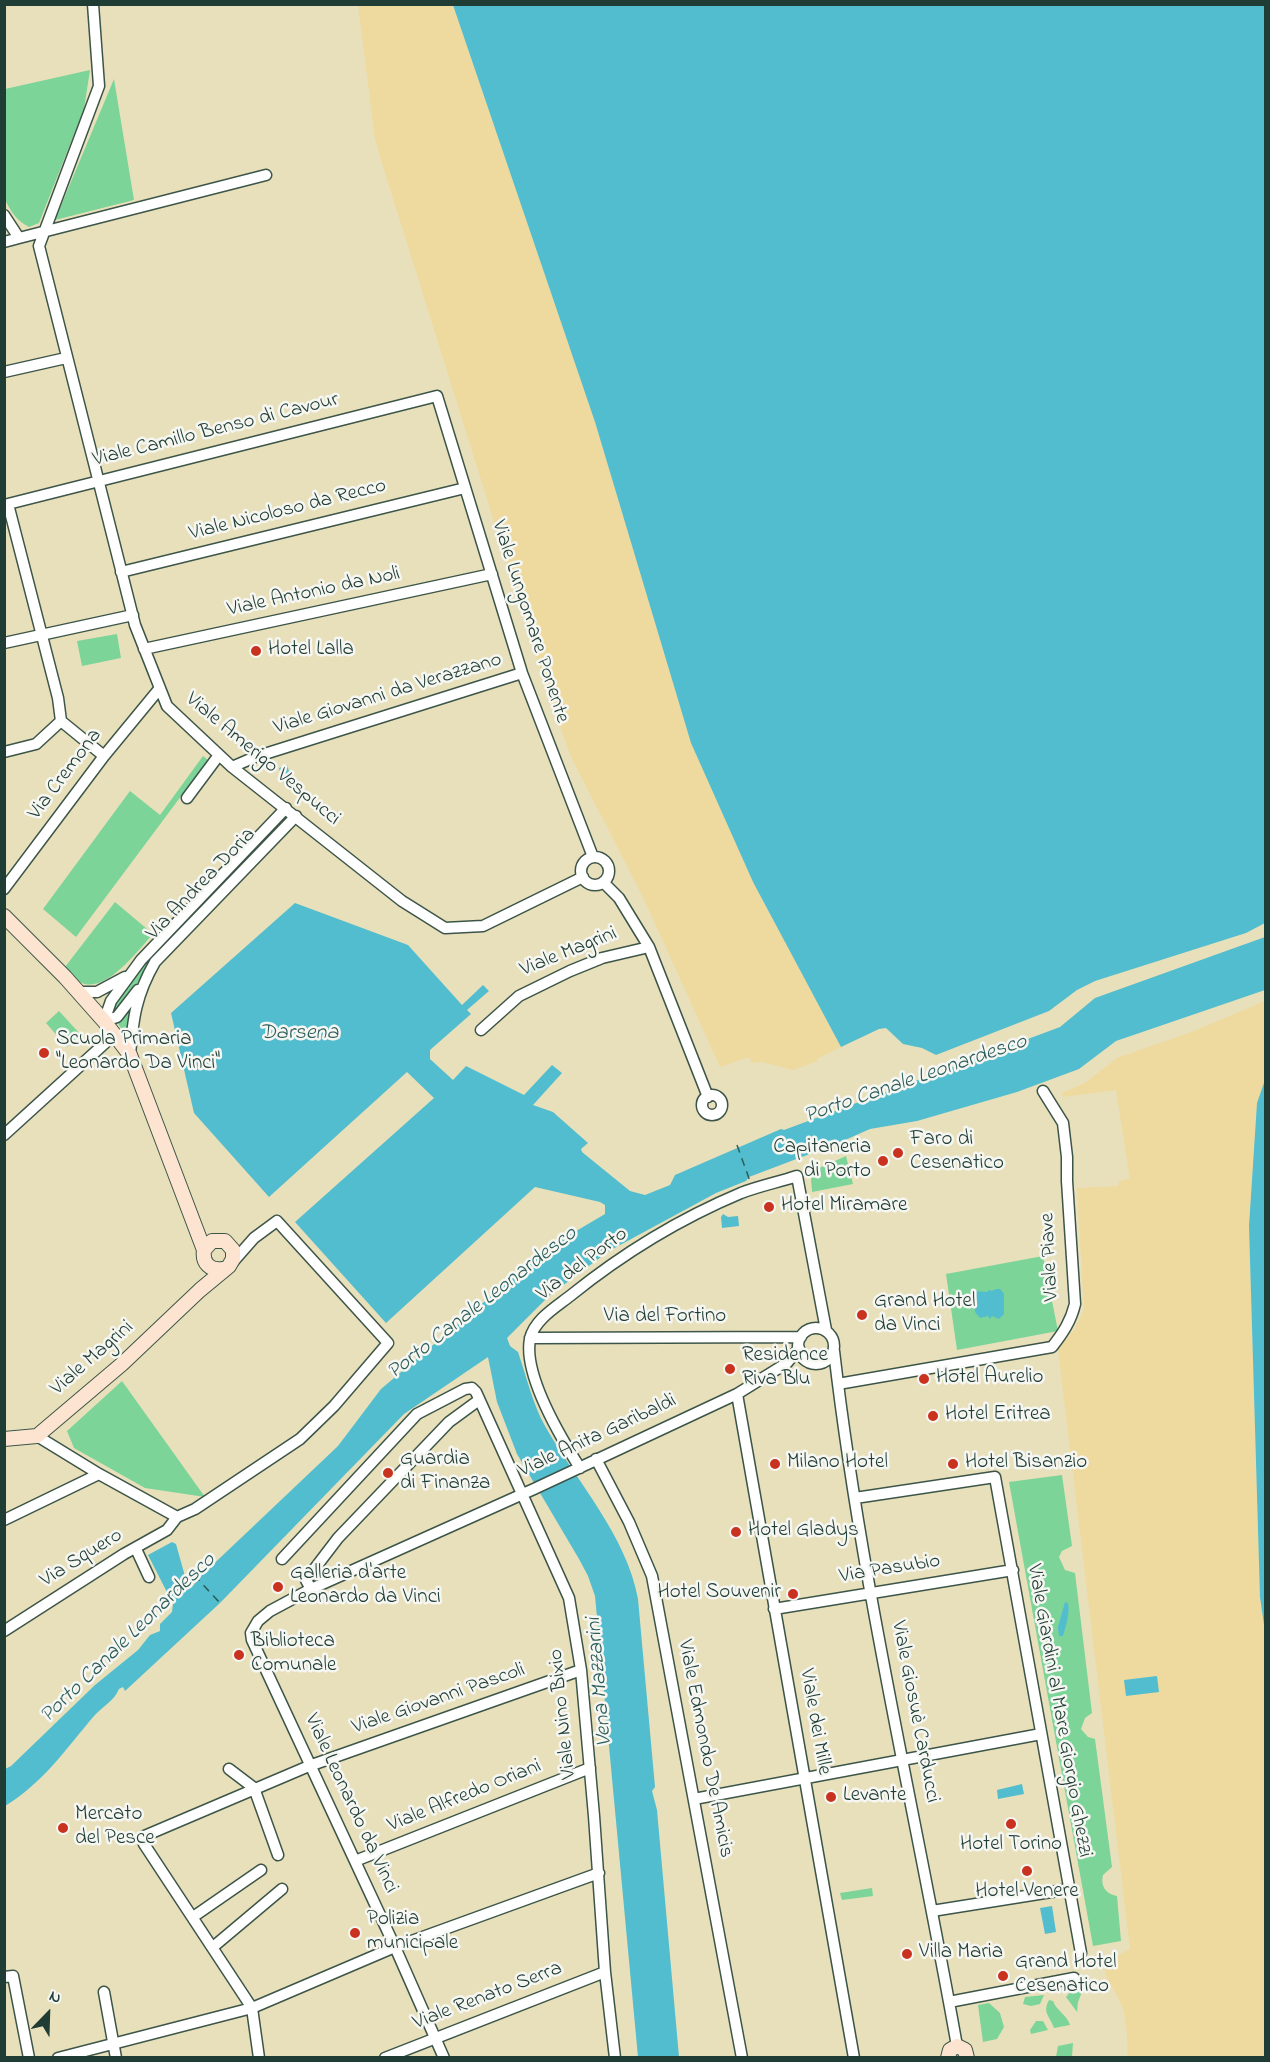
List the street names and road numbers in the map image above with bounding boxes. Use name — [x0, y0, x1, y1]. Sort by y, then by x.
street label: Viale Camillo Benso di Cavour — [91, 388, 341, 474]
street label: Viale Nicoloso da Recco — [187, 474, 389, 548]
street label: Viale Lungomare Ponente — [484, 517, 574, 727]
street label: Viale Antonio da Noli — [225, 562, 403, 624]
street label: Viale Giovanni da Verazzano — [271, 648, 505, 742]
street label: Viale Amerigo Vespucci — [179, 688, 345, 832]
street label: Via Cremona — [24, 724, 108, 826]
street label: Via Andrea Doria — [142, 823, 262, 947]
street label: Viale Magrini — [517, 922, 621, 984]
street label: Viale Piave — [1036, 1212, 1066, 1302]
street label: Via del Porto — [532, 1223, 634, 1307]
street label: Via del Fortino — [604, 1305, 726, 1331]
street label: Viale Magrini — [46, 1316, 140, 1402]
street label: Viale Anita Garibaldi — [515, 1389, 681, 1485]
street label: Via Squero — [36, 1524, 128, 1594]
street label: Via Pasubio — [838, 1550, 942, 1590]
street label: Viale Giardini al Mare Giorgio Ghezzi — [1020, 1563, 1096, 1859]
street label: Viale Giosuè Carducci — [884, 1619, 944, 1805]
street label: Viale Edmondo De Amicis — [671, 1638, 737, 1860]
street label: Viale Nino Bixio — [545, 1648, 583, 1780]
street label: Viale Giovanni Pascoli — [349, 1659, 529, 1741]
street label: Viale dei Mille — [792, 1667, 836, 1777]
street label: Viale Leonardo da Vinci — [297, 1710, 403, 1898]
street label: Viale Alfredo Oriani — [385, 1755, 545, 1839]
street label: Viale Renato Serra — [410, 1957, 566, 2037]

